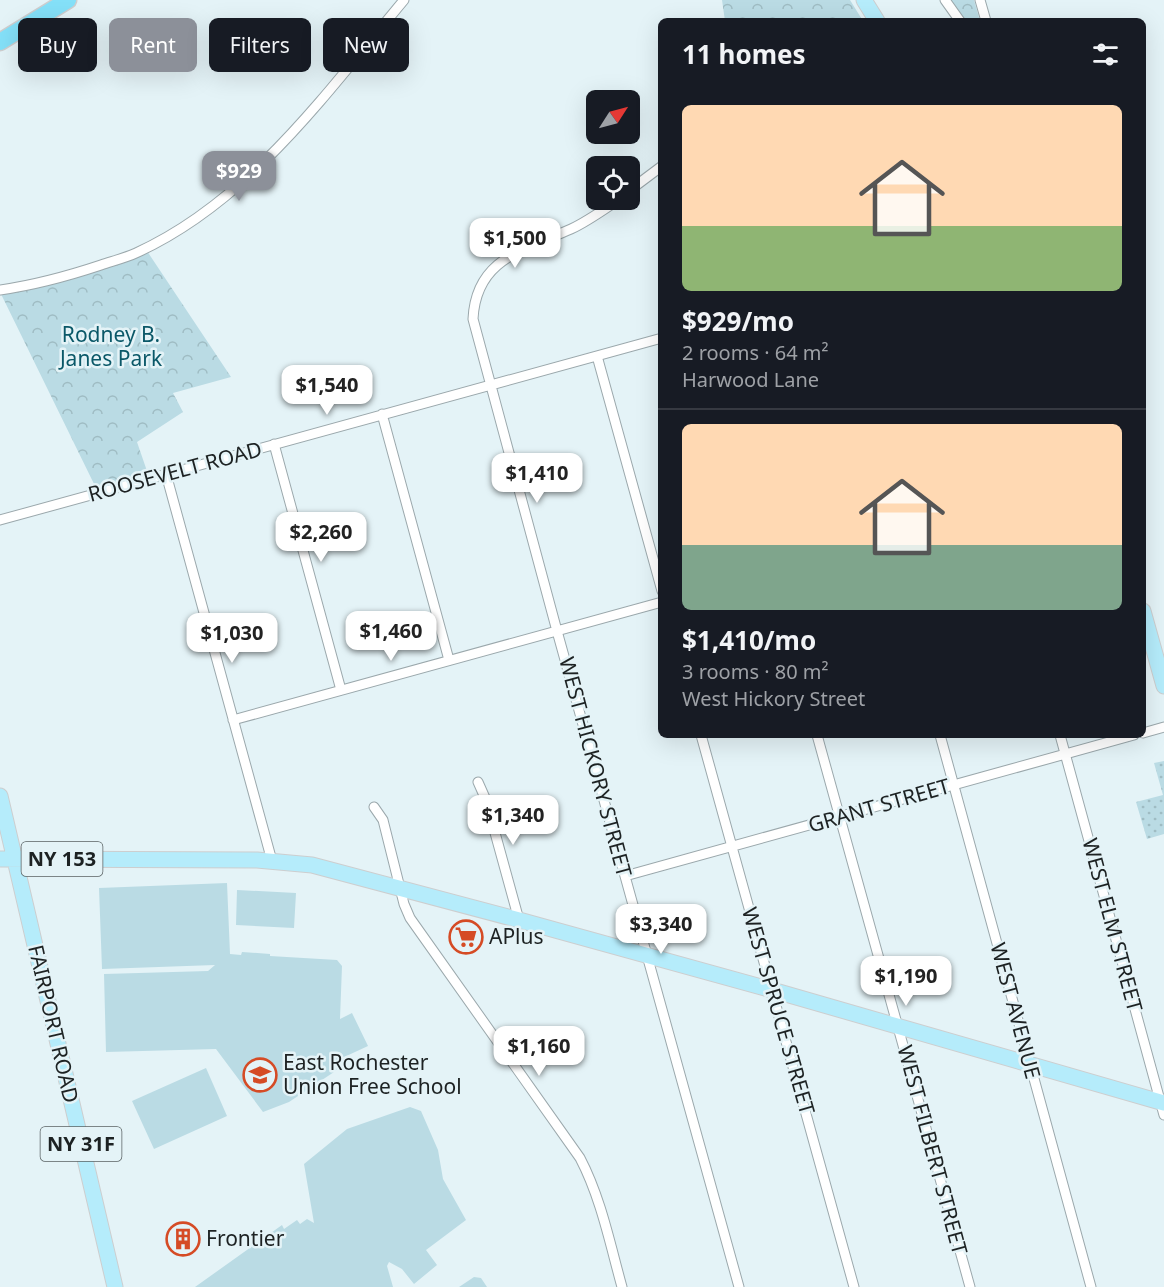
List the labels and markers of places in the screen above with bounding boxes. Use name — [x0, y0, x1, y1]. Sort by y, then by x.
pin: $929 — [203, 151, 275, 202]
pin: $1,500 — [466, 218, 564, 269]
pin: $1,540 — [278, 365, 376, 416]
pin: $1,410 — [488, 453, 586, 504]
pin: $2,260 — [272, 512, 370, 563]
pin: $1,460 — [342, 611, 440, 662]
pin: $1,030 — [183, 613, 281, 664]
pin: $1,340 — [464, 795, 562, 846]
pin: $3,340 — [612, 904, 710, 955]
supermarket icon: APlus — [448, 919, 484, 955]
place label: APlus — [489, 922, 544, 950]
pin: $1,190 — [857, 956, 955, 1007]
pin: $1,160 — [490, 1026, 588, 1077]
place label: East Rochester Union Free School — [283, 1048, 462, 1100]
school or university icon: East Rochester Union Free School — [242, 1057, 278, 1093]
building icon: Frontier — [165, 1221, 201, 1257]
place label: Frontier — [206, 1224, 285, 1252]

